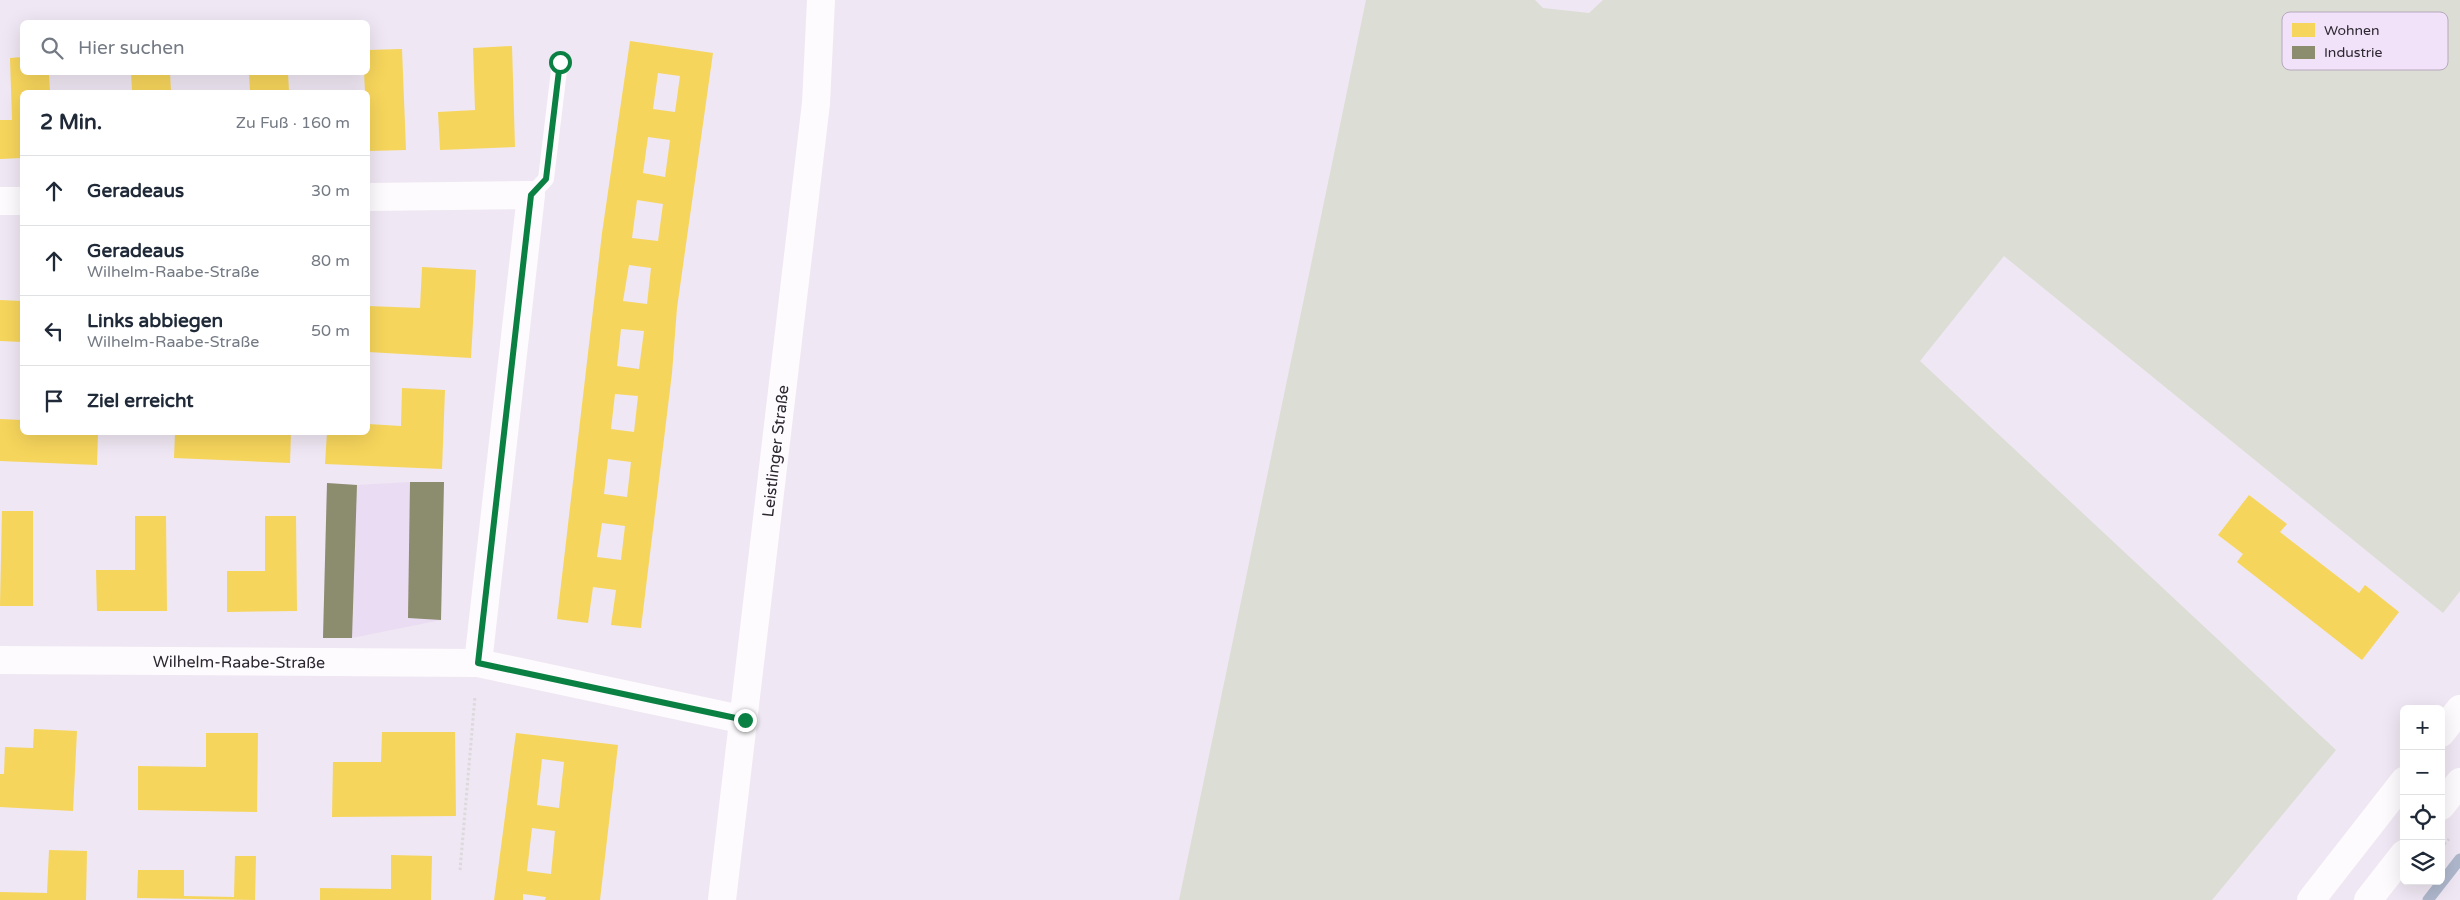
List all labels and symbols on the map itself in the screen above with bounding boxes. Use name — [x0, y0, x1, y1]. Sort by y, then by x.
legend — [2282, 12, 2448, 70]
text: Wohnen — [2324, 22, 2380, 39]
text: Industrie — [2324, 44, 2383, 61]
route start — [549, 51, 572, 74]
street label: Leistlinger Straße — [758, 384, 794, 518]
street label: Wilhelm-Raabe-Straße — [153, 652, 325, 673]
route end — [734, 709, 757, 732]

